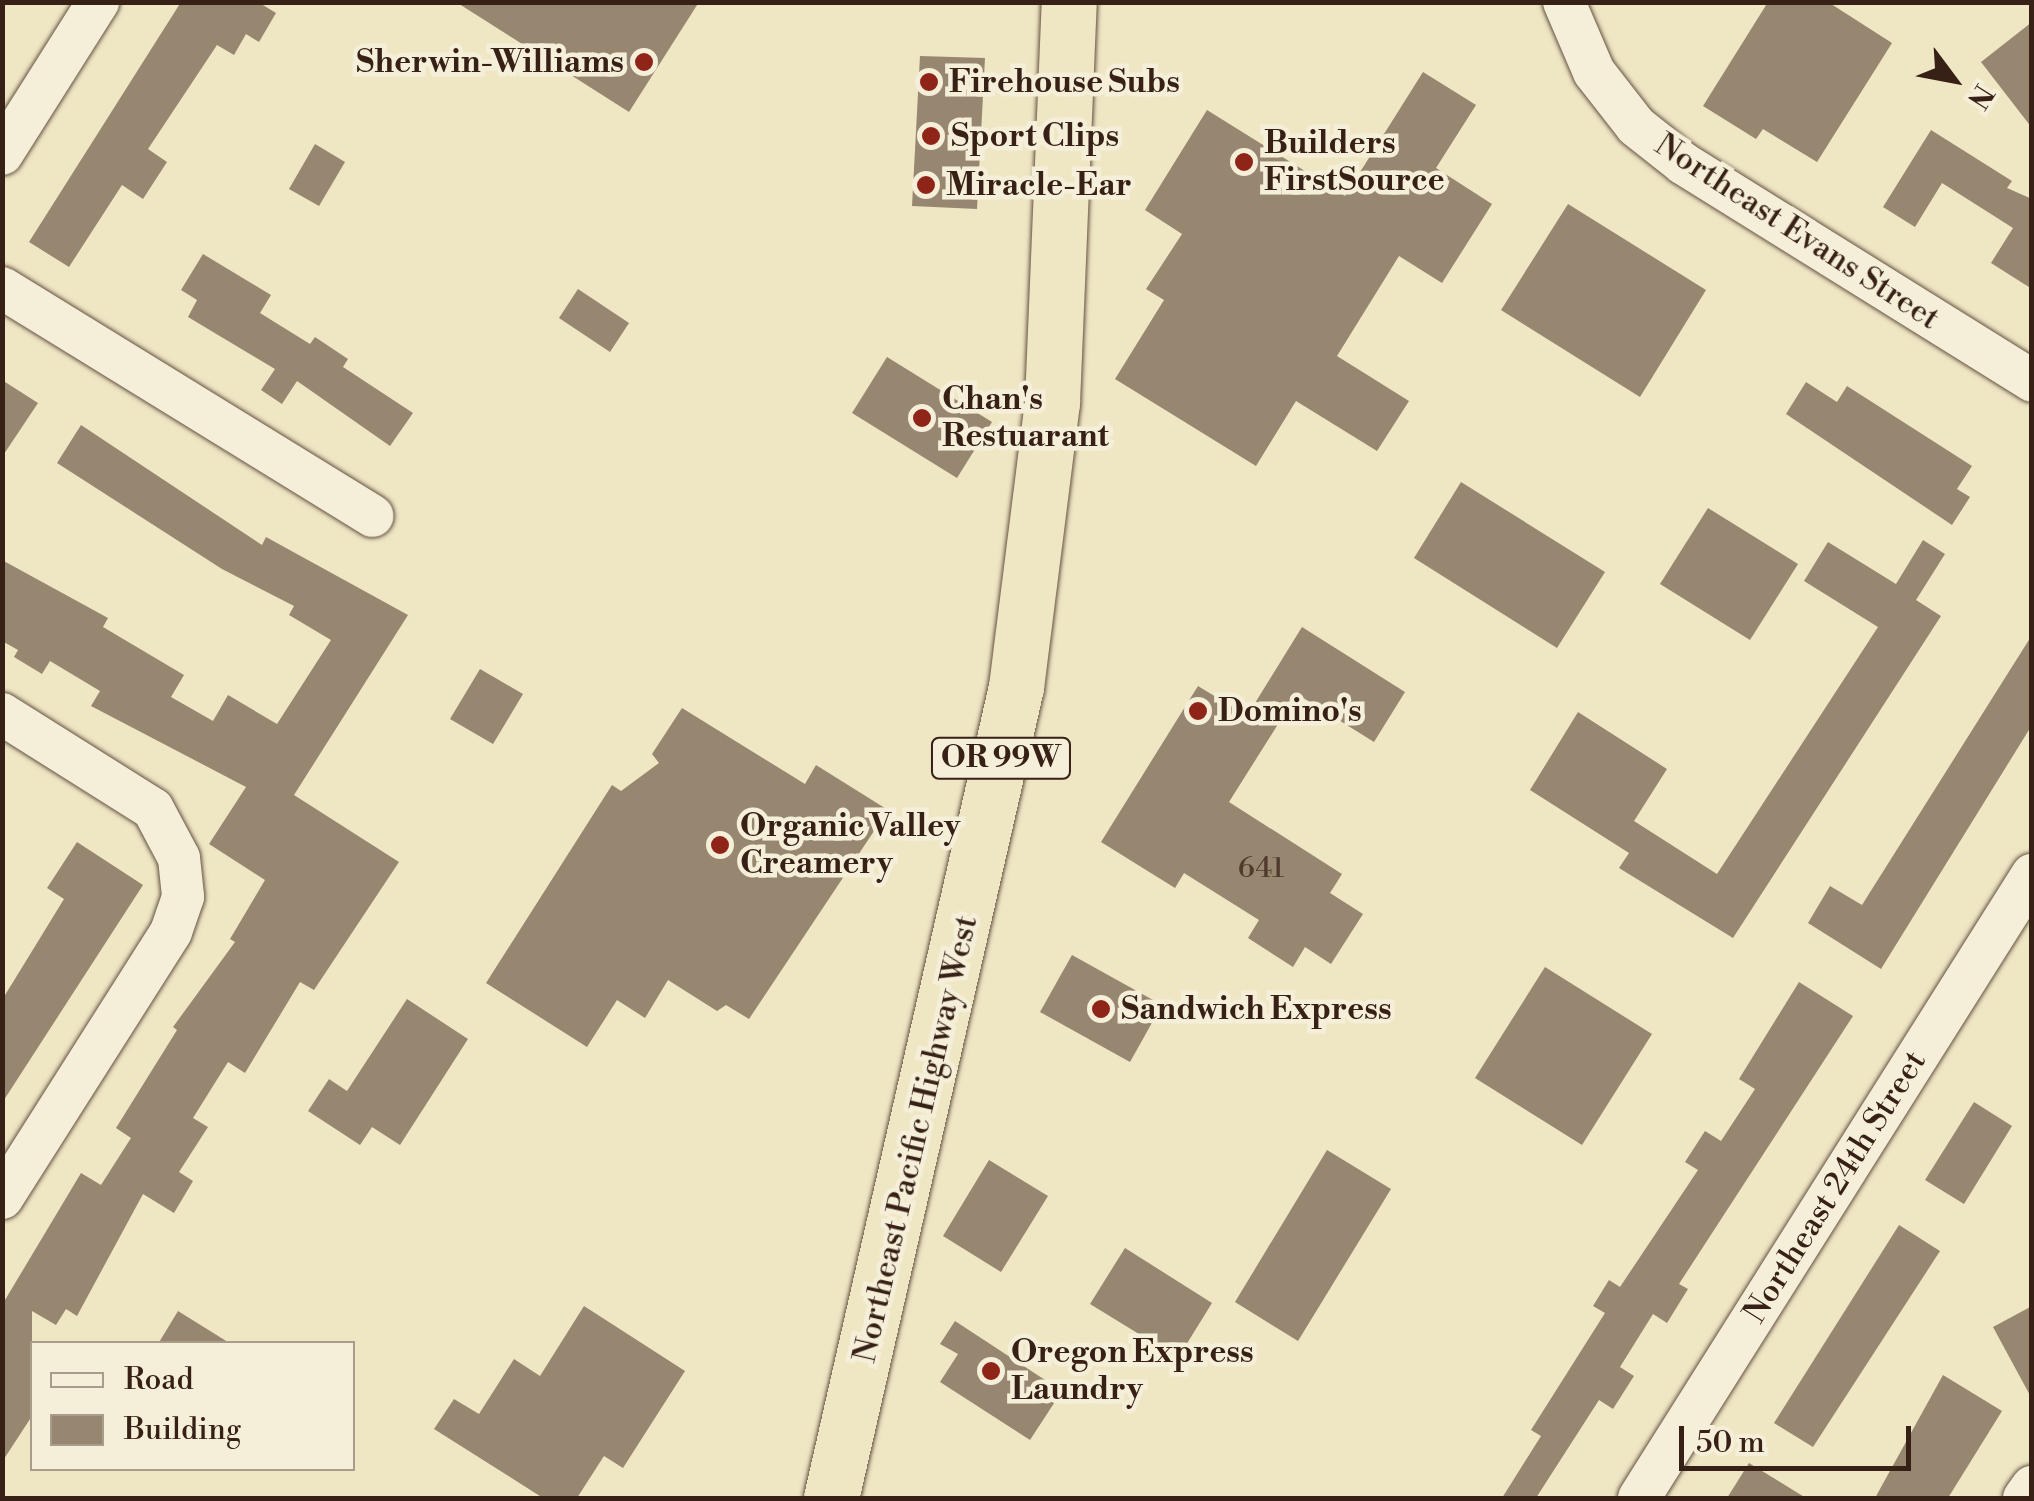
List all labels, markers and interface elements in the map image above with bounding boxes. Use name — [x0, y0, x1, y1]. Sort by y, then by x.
north arrow — [1904, 30, 2004, 130]
place label: Sherwin-Williams — [356, 43, 624, 81]
marker: Sherwin-Williams — [633, 51, 655, 73]
place label: Firehouse Subs — [949, 63, 1180, 101]
marker: Firehouse Subs — [918, 71, 940, 93]
text: N — [1959, 77, 2001, 115]
place label: Sport Clips — [951, 117, 1119, 155]
marker: Sport Clips — [920, 125, 942, 147]
place label: Builders FirstSource — [1264, 125, 1445, 200]
street label: Northeast Evans Street — [1648, 126, 1946, 338]
marker: Builders FirstSource — [1233, 151, 1255, 173]
place label: Miracle-Ear — [946, 166, 1132, 204]
marker: Miracle-Ear — [915, 174, 937, 196]
place label: Chan's Restuarant — [942, 381, 1109, 456]
marker: Chan's Restuarant — [911, 407, 933, 429]
place label: Domino's — [1218, 692, 1362, 730]
marker: Domino's — [1187, 700, 1209, 722]
road number: OR 99W — [928, 733, 1074, 783]
place label: Organic Valley Creamery — [740, 808, 960, 883]
marker: Organic Valley Creamery — [709, 834, 731, 856]
house number: 641 — [1238, 852, 1284, 886]
street label: Northeast Pacific Highway West — [846, 912, 986, 1366]
place label: Sandwich Express — [1121, 990, 1392, 1028]
marker: Sandwich Express — [1090, 998, 1112, 1020]
street label: Northeast 24th Street — [1736, 1044, 1934, 1330]
place label: Oregon Express Laundry — [1011, 1334, 1254, 1409]
legend — [30, 1341, 355, 1471]
marker: Oregon Express Laundry — [980, 1360, 1002, 1382]
text: Road — [124, 1361, 194, 1399]
scale bar — [1684, 1406, 1916, 1468]
text: Building — [124, 1411, 241, 1449]
text: 50 m — [1696, 1424, 1765, 1462]

